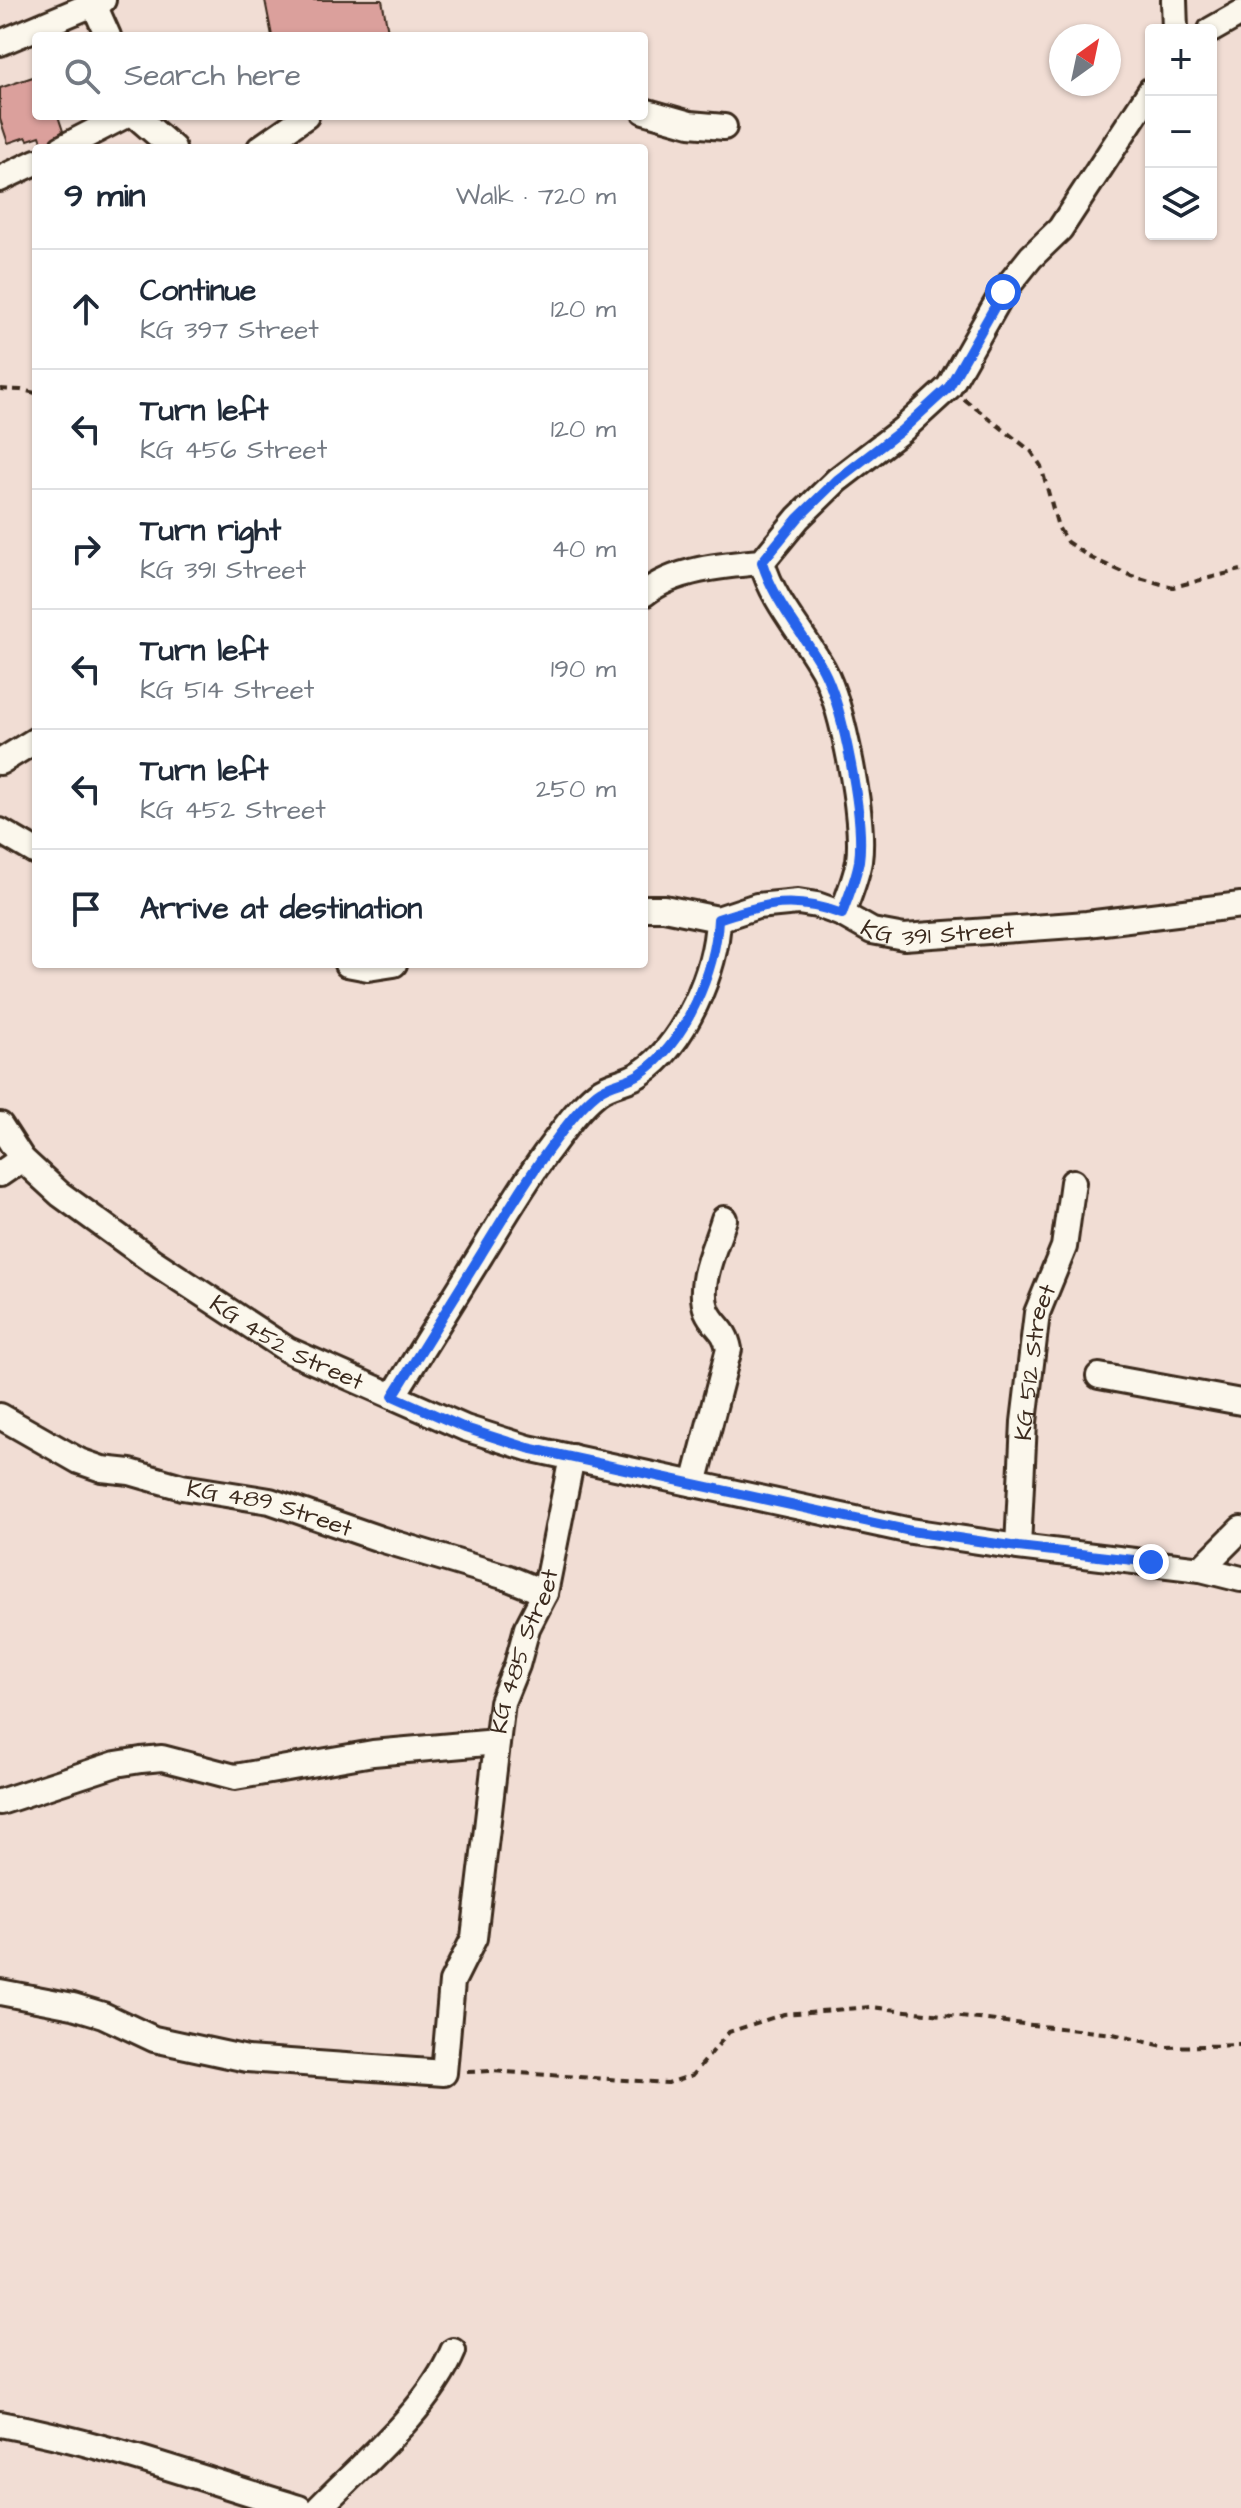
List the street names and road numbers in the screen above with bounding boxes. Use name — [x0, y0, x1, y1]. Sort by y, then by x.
street label: KG 391 Street — [854, 912, 1016, 955]
street label: KG 512 Street — [1007, 1279, 1065, 1441]
street label: KG 452 Street — [203, 1287, 369, 1399]
street label: KG 489 Street — [185, 1472, 357, 1546]
street label: KG 485 Street — [482, 1566, 567, 1735]

